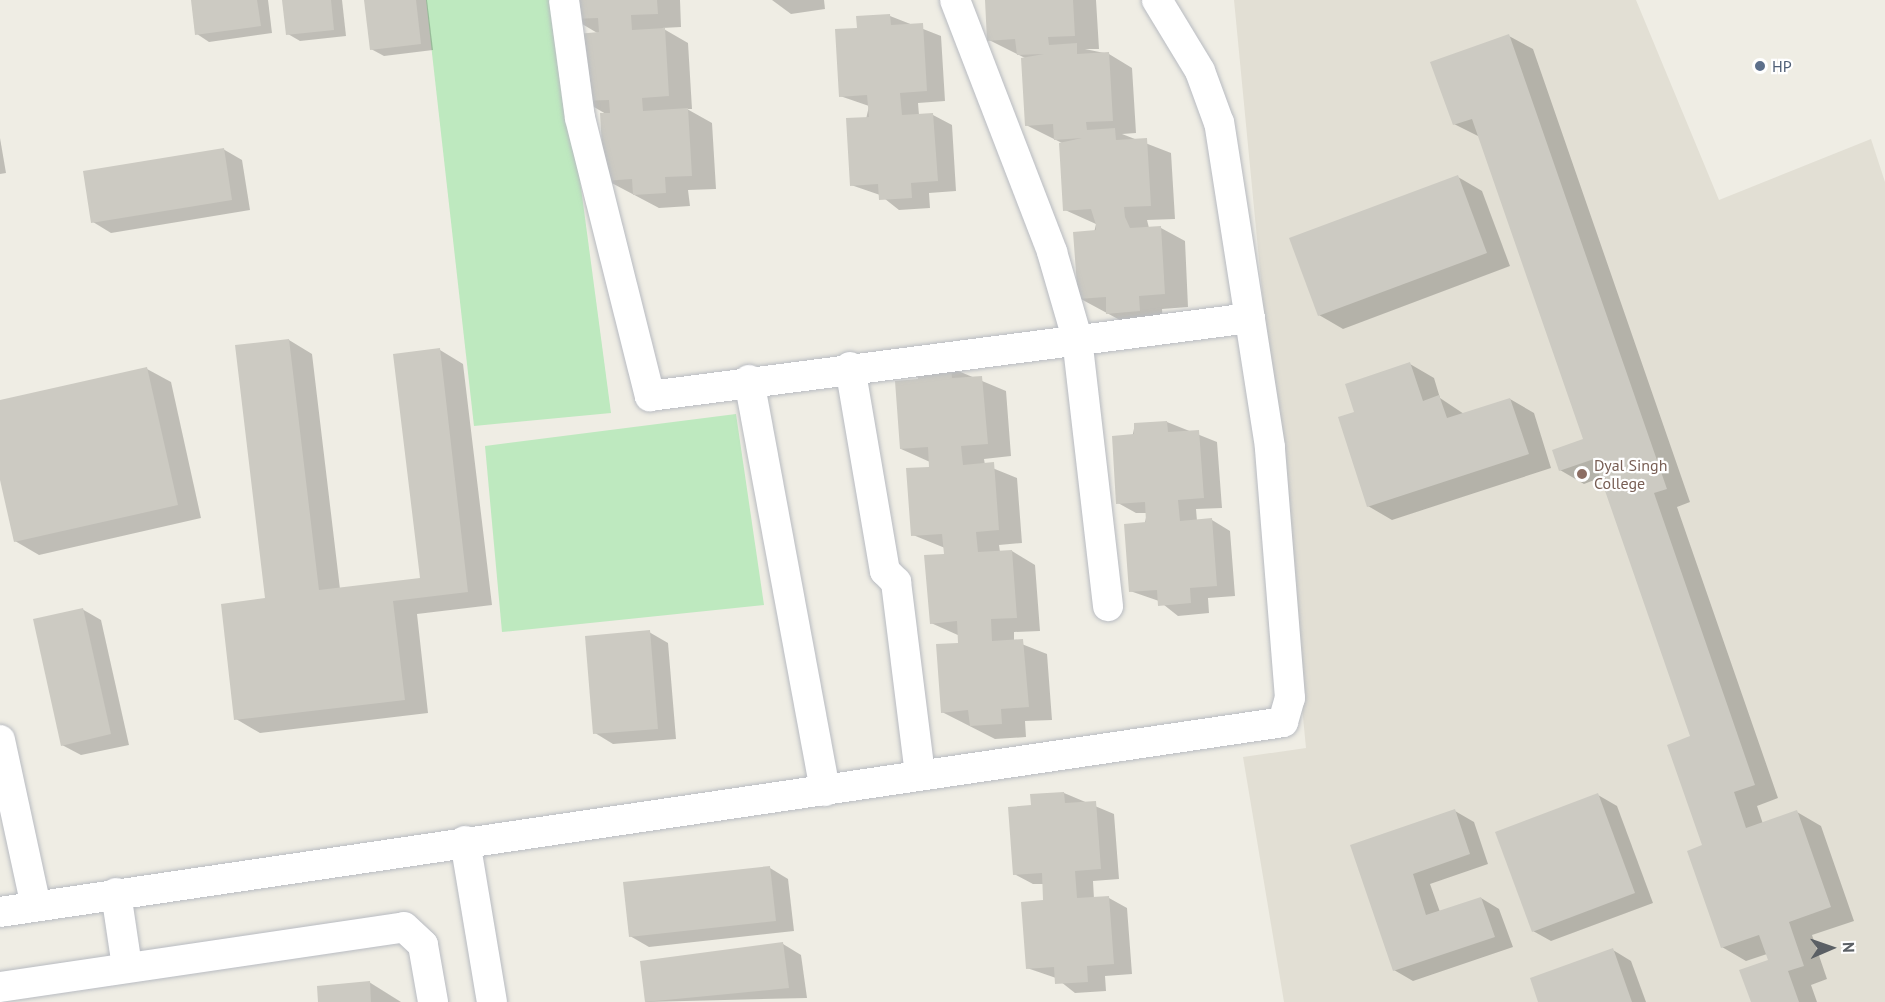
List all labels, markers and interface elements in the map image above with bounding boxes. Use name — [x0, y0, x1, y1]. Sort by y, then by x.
place label: HP — [1772, 56, 1792, 76]
marker: HP — [1753, 59, 1767, 73]
place label: Dyal Singh College — [1594, 455, 1667, 493]
marker: Dyal Singh College — [1575, 467, 1589, 481]
north arrow — [1801, 918, 1861, 978]
text: N — [1839, 942, 1859, 953]

